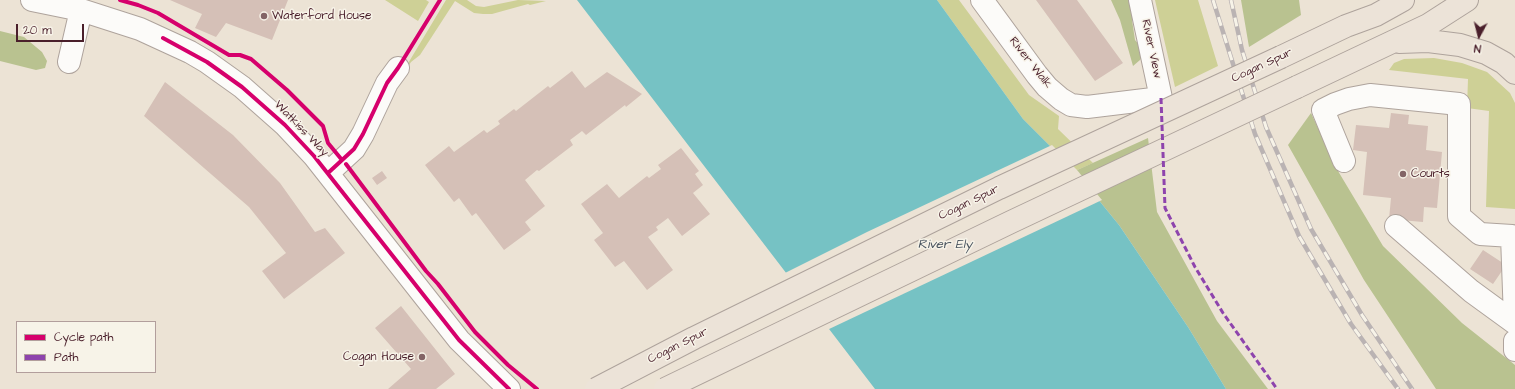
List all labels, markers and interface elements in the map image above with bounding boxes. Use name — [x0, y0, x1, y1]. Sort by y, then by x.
place label: Waterford House — [272, 9, 371, 23]
marker: Waterford House — [259, 11, 269, 21]
scale bar — [18, 16, 86, 42]
north arrow — [1459, 16, 1499, 56]
street label: River View — [1138, 18, 1164, 80]
text: 20 m — [23, 22, 52, 39]
street label: River Walk — [1005, 34, 1055, 92]
text: N — [1473, 41, 1482, 56]
street label: Cogan Spur — [1229, 46, 1295, 86]
street label: Watkiss Way — [271, 98, 331, 160]
place label: Courts — [1411, 167, 1450, 181]
marker: Courts — [1398, 169, 1408, 179]
street label: Cogan Spur — [936, 182, 1002, 224]
water label: River Ely — [918, 237, 972, 253]
legend — [16, 321, 156, 373]
street label: Cogan Spur — [646, 325, 710, 367]
text: Cycle path — [54, 329, 113, 346]
text: Path — [54, 349, 79, 366]
place label: Cogan House — [343, 350, 414, 364]
marker: Cogan House — [417, 352, 427, 362]

